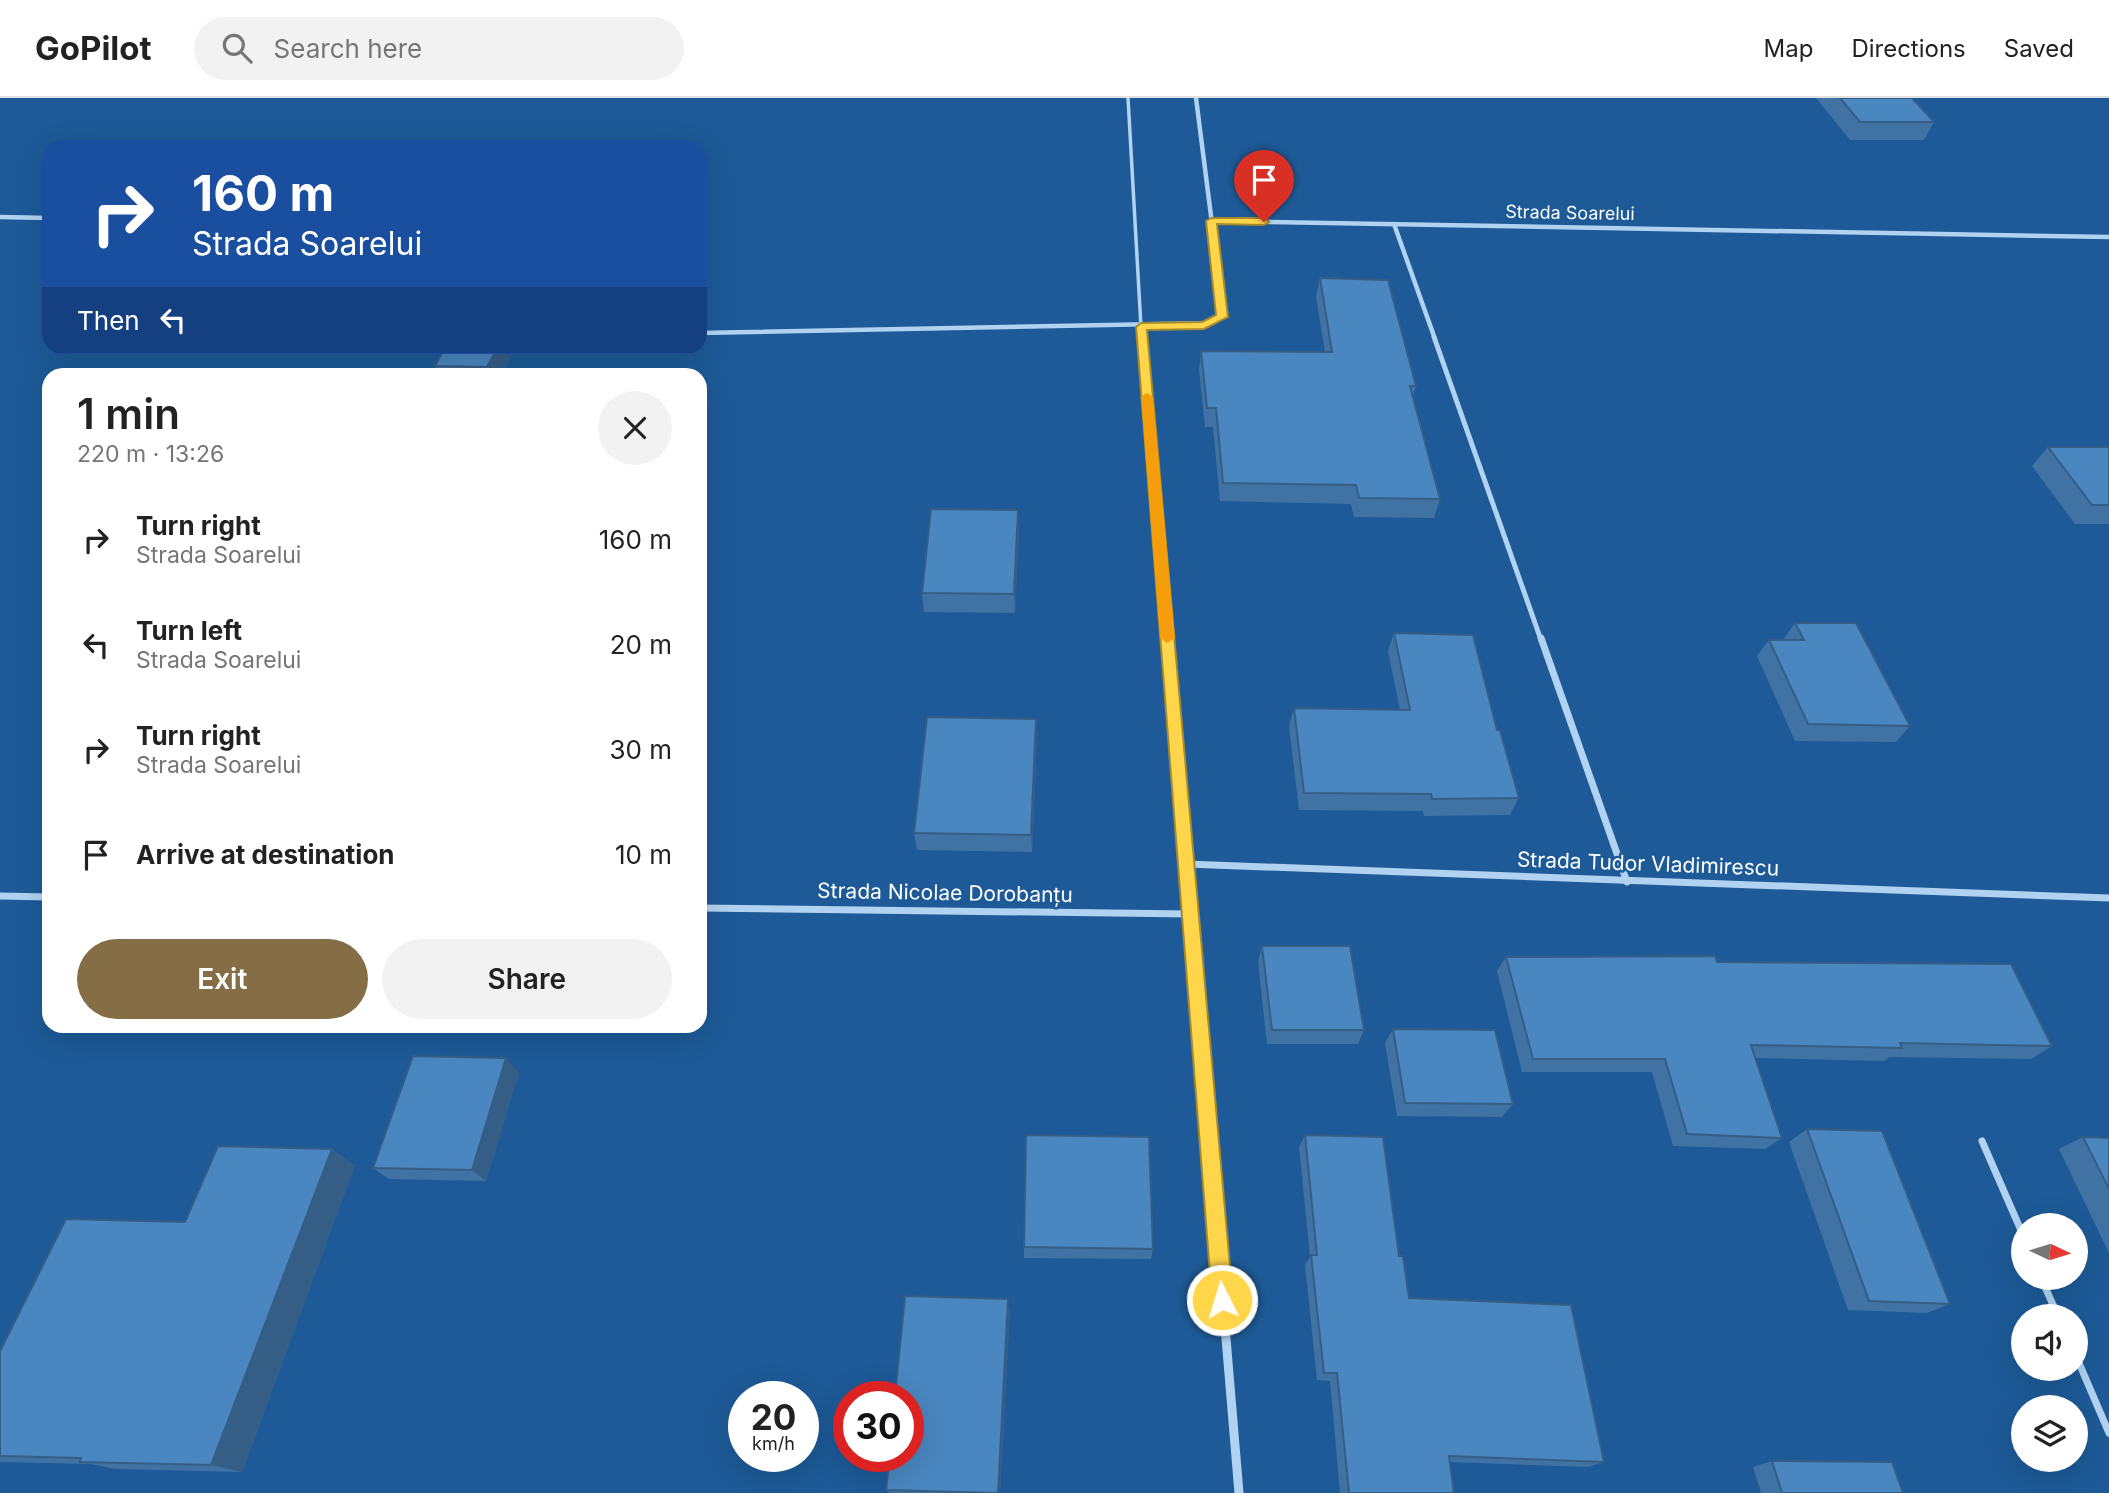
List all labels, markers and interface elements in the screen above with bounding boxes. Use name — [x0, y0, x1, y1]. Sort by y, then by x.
search box — [194, 17, 684, 80]
text: GoPilot — [35, 28, 152, 68]
icon: search — [218, 29, 256, 67]
text: Search here — [274, 33, 422, 64]
text: Map — [1764, 34, 1813, 63]
text: Directions — [1851, 34, 1966, 63]
text: Saved — [2004, 34, 2074, 63]
pin — [1234, 150, 1294, 222]
icon: arrive — [1245, 161, 1283, 199]
text: 160 m — [192, 164, 334, 223]
icon: right — [77, 168, 168, 259]
street label: Strada Soarelui — [1505, 201, 1635, 224]
text: Strada Soarelui — [192, 224, 422, 263]
icon: left — [154, 301, 192, 339]
text: Then — [77, 305, 140, 336]
text: 1 min — [77, 388, 180, 439]
button: close — [598, 391, 672, 465]
text: 220 m · 13:26 — [77, 440, 224, 468]
text: Turn right — [136, 510, 261, 541]
icon: right — [77, 521, 115, 559]
text: 160 m — [599, 524, 672, 555]
text: Strada Soarelui — [136, 541, 301, 569]
text: Turn left — [136, 615, 242, 646]
icon: left — [77, 626, 115, 664]
text: 20 m — [610, 629, 672, 660]
text: Strada Soarelui — [136, 646, 301, 674]
text: Turn right — [136, 720, 261, 751]
icon: right — [77, 731, 115, 769]
text: 30 m — [609, 734, 672, 765]
text: Strada Soarelui — [136, 751, 301, 779]
icon: arrive — [77, 836, 115, 874]
text: Arrive at destination — [136, 839, 395, 870]
text: 10 m — [615, 839, 672, 870]
street label: Strada Tudor Vladimirescu — [1516, 846, 1780, 881]
street label: Strada Nicolae Dorobanțu — [817, 878, 1073, 907]
button: Exit — [77, 939, 368, 1019]
button: Share — [382, 939, 672, 1019]
north arrow — [2011, 1213, 2088, 1290]
map controls — [2011, 1213, 2088, 1472]
position arrow — [1185, 1263, 1259, 1337]
button: sound — [2011, 1304, 2088, 1381]
speed limit sign: 30 — [833, 1381, 924, 1472]
button: layers — [2011, 1395, 2088, 1472]
text: 20 — [751, 1396, 796, 1438]
text: km/h — [752, 1433, 795, 1454]

